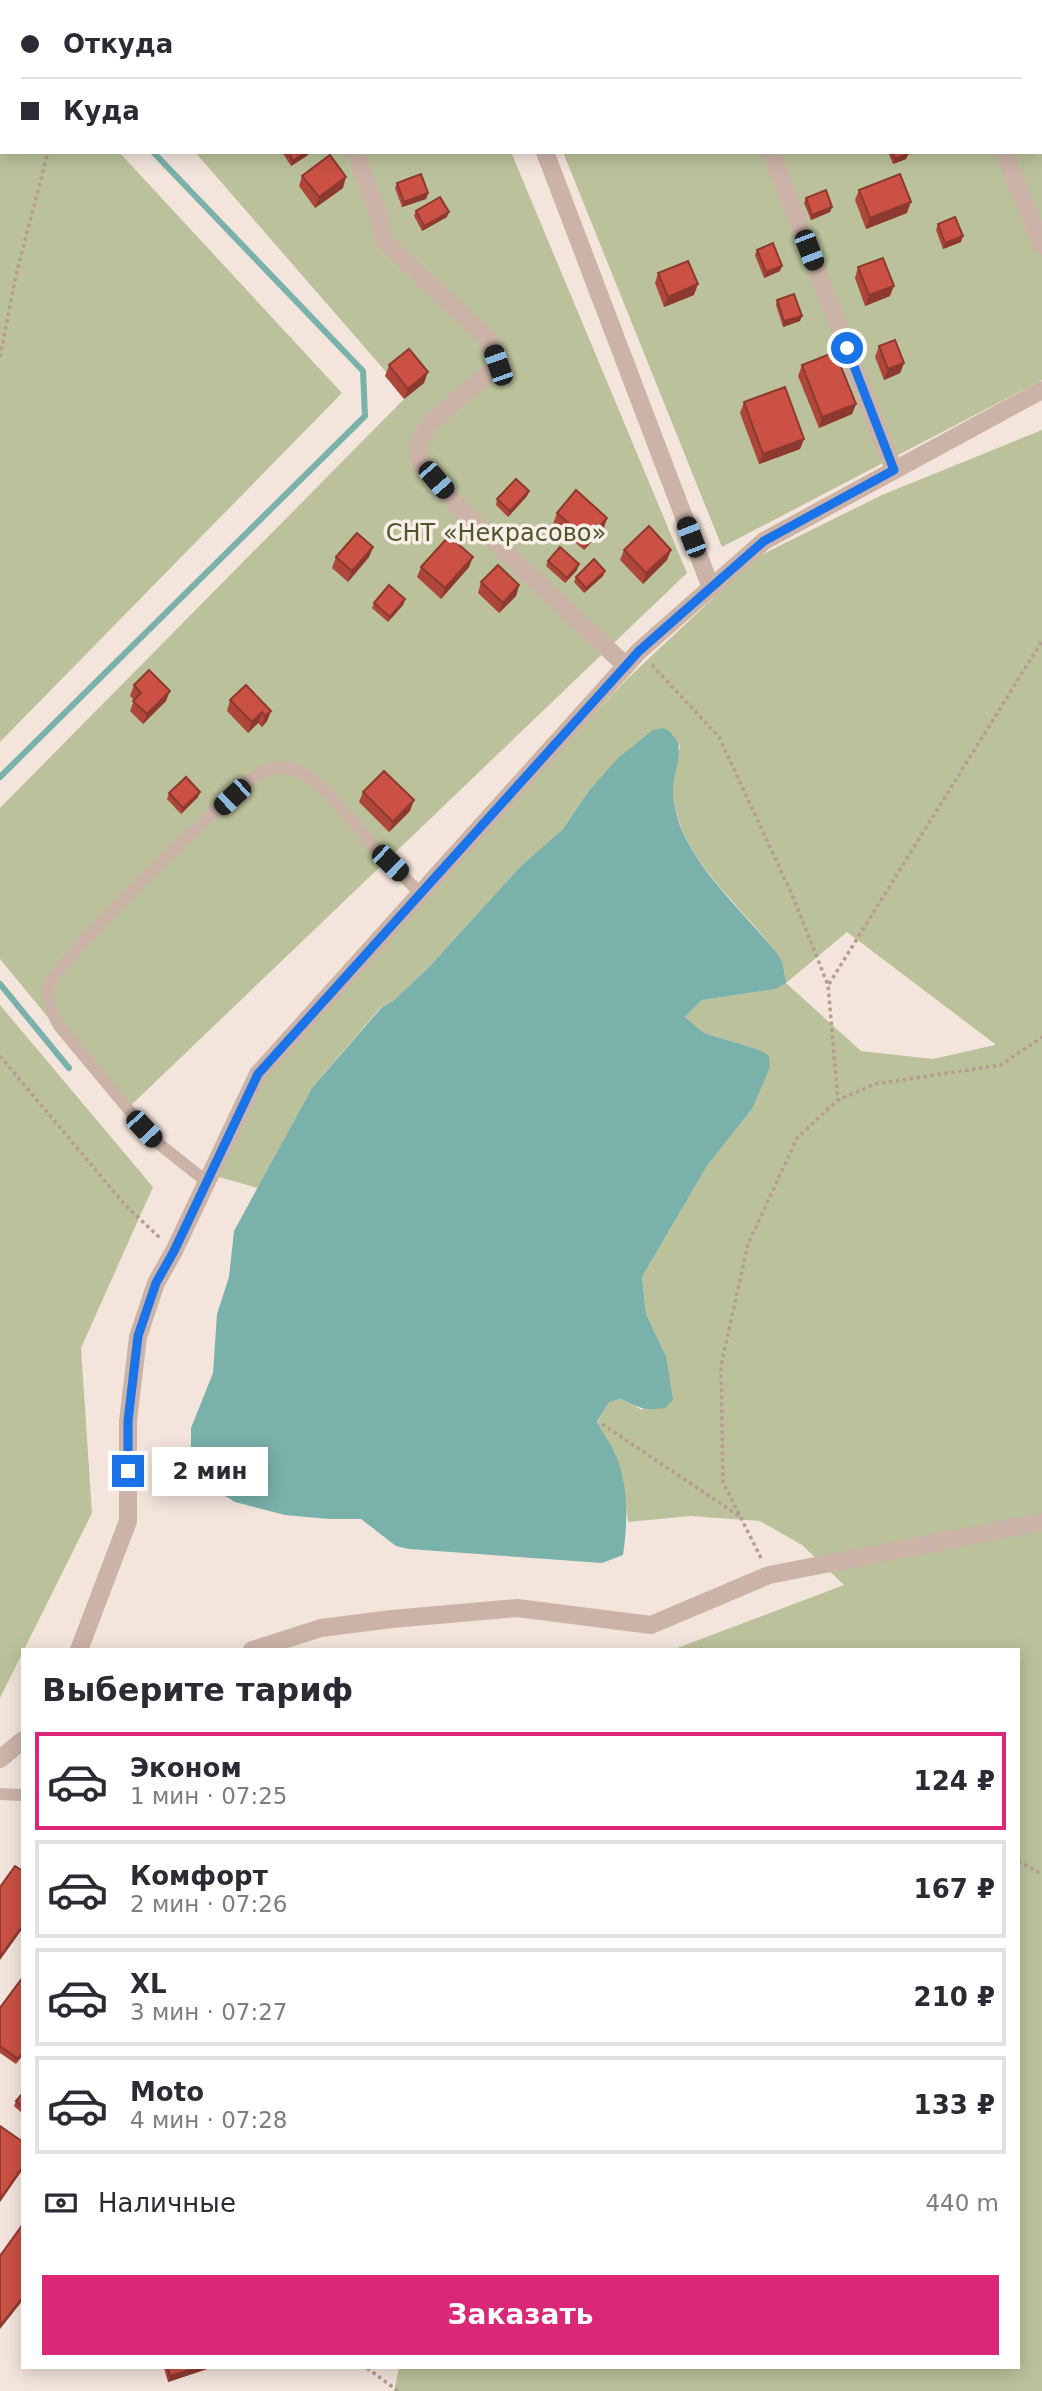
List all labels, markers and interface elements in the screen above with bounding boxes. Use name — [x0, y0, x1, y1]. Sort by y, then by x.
text: Откуда — [63, 29, 173, 59]
text: Куда — [63, 96, 140, 126]
car — [792, 227, 827, 273]
route start — [831, 332, 863, 364]
car — [482, 342, 515, 388]
car — [415, 457, 458, 503]
car — [674, 514, 709, 560]
park label: СНТ «Некрасово» — [386, 519, 606, 547]
car — [210, 775, 255, 819]
car — [368, 841, 413, 885]
car — [122, 1106, 167, 1152]
callout: 2 мин — [152, 1446, 268, 1496]
route end — [112, 1455, 144, 1487]
text: 2 мин — [173, 1458, 247, 1484]
text: Выберите тариф — [42, 1671, 353, 1709]
icon: car — [46, 1750, 109, 1813]
text: Эконом — [130, 1753, 242, 1783]
text: 124 ₽ — [914, 1766, 995, 1796]
text: 1 мин · 07:25 — [130, 1783, 288, 1809]
icon: car — [46, 1858, 109, 1921]
text: Комфорт — [130, 1861, 268, 1891]
text: 167 ₽ — [914, 1874, 995, 1904]
text: 2 мин · 07:26 — [130, 1891, 288, 1917]
icon: car — [46, 1966, 109, 2029]
text: XL — [130, 1969, 167, 1999]
text: 210 ₽ — [914, 1982, 995, 2012]
text: 3 мин · 07:27 — [130, 1999, 288, 2025]
icon: car — [46, 2074, 109, 2137]
text: Moto — [130, 2077, 204, 2107]
text: 133 ₽ — [914, 2090, 995, 2120]
text: 4 мин · 07:28 — [130, 2107, 288, 2133]
icon: cash — [42, 2184, 80, 2222]
text: Наличные — [98, 2188, 236, 2218]
text: 440 m — [925, 2190, 999, 2216]
button: Заказать — [42, 2275, 999, 2355]

